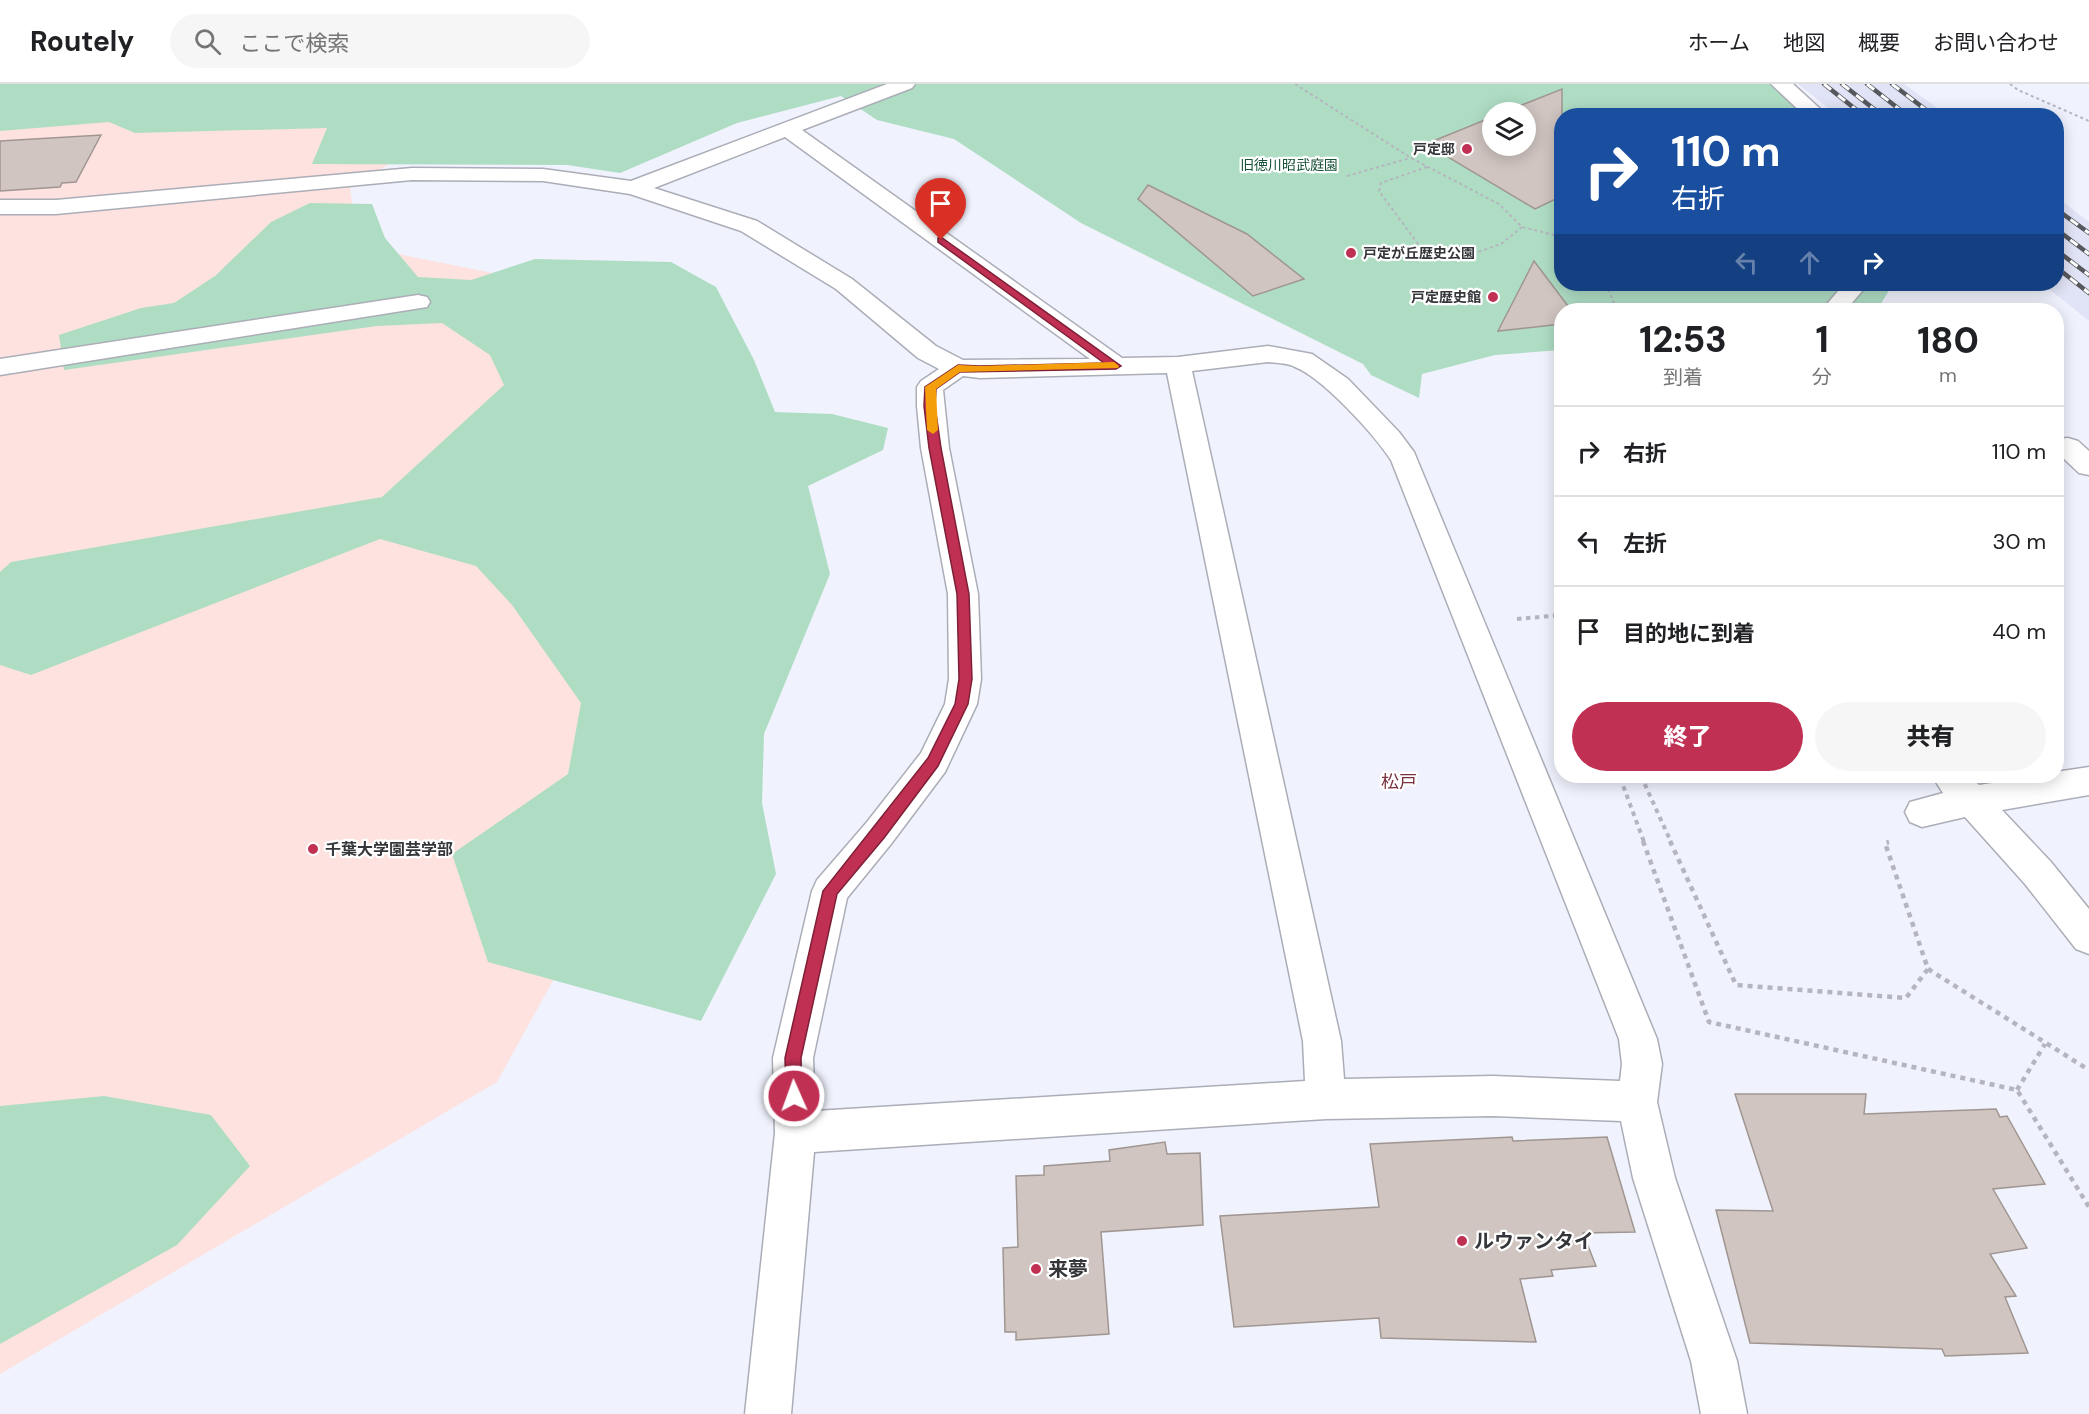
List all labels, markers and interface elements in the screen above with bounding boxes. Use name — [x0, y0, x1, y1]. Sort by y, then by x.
search box — [170, 14, 590, 68]
text: Routely — [30, 23, 134, 60]
icon: search — [191, 25, 224, 58]
text: ここで検索 — [239, 29, 349, 58]
text: ホーム — [1688, 29, 1750, 57]
text: 地図 — [1783, 29, 1825, 57]
text: 概要 — [1858, 29, 1900, 57]
text: お問い合わせ — [1933, 29, 2059, 57]
map controls — [1482, 102, 1536, 156]
button: layers — [1482, 102, 1536, 156]
text: 110 m — [1671, 124, 1781, 179]
icon: right — [1572, 132, 1650, 210]
place label: 戸定邸 — [1413, 140, 1455, 158]
marker: 戸定邸 — [1460, 142, 1474, 156]
park label: 旧徳川昭武庭園 — [1240, 156, 1338, 174]
pin — [915, 178, 966, 240]
text: 右折 — [1671, 181, 1725, 216]
icon: arrive — [924, 187, 957, 220]
place label: 戸定が丘歴史公園 — [1363, 244, 1475, 262]
marker: 戸定が丘歴史公園 — [1344, 246, 1358, 260]
icon: left — [1730, 246, 1763, 279]
icon: ahead — [1793, 246, 1826, 279]
icon: right — [1856, 246, 1889, 279]
place label: 戸定歴史館 — [1411, 288, 1481, 306]
marker: 戸定歴史館 — [1486, 290, 1500, 304]
text: 12:53 — [1639, 316, 1727, 363]
text: 1 — [1815, 316, 1829, 363]
text: 180 — [1917, 317, 1979, 364]
text: m — [1939, 362, 1957, 388]
text: 到着 — [1663, 364, 1703, 390]
text: 分 — [1812, 364, 1832, 390]
icon: right — [1572, 435, 1605, 468]
text: 110 m — [1992, 437, 2046, 466]
text: 右折 — [1623, 439, 1667, 468]
icon: left — [1572, 525, 1605, 558]
text: 30 m — [1992, 527, 2046, 556]
text: 左折 — [1623, 529, 1667, 558]
icon: arrive — [1572, 615, 1605, 648]
text: 40 m — [1992, 617, 2046, 646]
text: 目的地に到着 — [1623, 619, 1755, 648]
button: 終了 — [1572, 702, 1803, 771]
button: 共有 — [1815, 702, 2046, 771]
district label: 松戸 — [1381, 770, 1417, 794]
place label: 千葉大学園芸学部 — [325, 839, 453, 860]
marker: 千葉大学園芸学部 — [306, 842, 320, 856]
position arrow — [762, 1064, 826, 1128]
place label: ルウァンタイ — [1474, 1228, 1594, 1254]
marker: ルウァンタイ — [1455, 1234, 1469, 1248]
place label: 来夢 — [1048, 1256, 1088, 1282]
marker: 来夢 — [1029, 1262, 1043, 1276]

